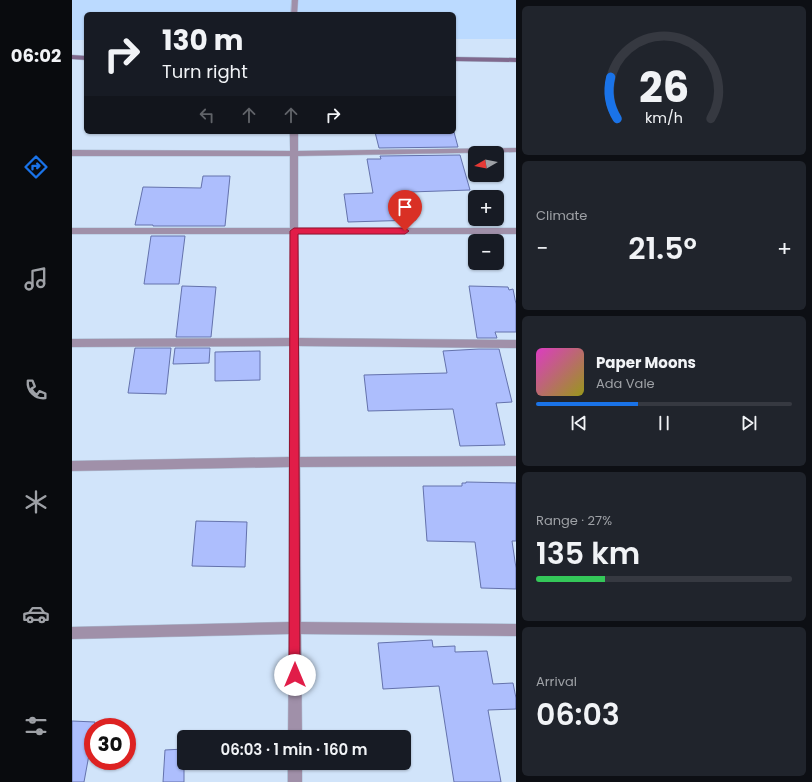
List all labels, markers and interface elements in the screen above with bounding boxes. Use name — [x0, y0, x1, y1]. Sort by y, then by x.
text: 130 m — [162, 21, 243, 60]
icon: right — [96, 28, 148, 80]
text: 06:02 — [11, 43, 61, 68]
text: 26 — [639, 57, 689, 116]
text: Turn right — [162, 59, 248, 84]
icon: left — [196, 104, 218, 126]
icon: ahead — [238, 104, 260, 126]
icon: ahead — [280, 104, 302, 126]
icon: right — [322, 104, 344, 126]
text: km/h — [645, 107, 683, 127]
north arrow — [468, 146, 504, 182]
map controls — [468, 146, 504, 270]
icon: directions — [22, 153, 50, 181]
pin — [388, 190, 422, 231]
button: + — [468, 190, 504, 226]
icon: arrive — [394, 196, 416, 218]
text: Climate — [536, 206, 587, 225]
text: 21.5° — [628, 227, 697, 270]
text: − — [536, 233, 548, 264]
text: + — [777, 233, 792, 264]
button: − — [468, 234, 504, 270]
icon: music — [22, 265, 50, 293]
text: Paper Moons — [596, 352, 696, 373]
text: Ada Vale — [596, 374, 655, 393]
icon: phone — [22, 376, 50, 404]
icon: previous — [568, 412, 590, 434]
icon: pause — [653, 412, 675, 434]
icon: next — [738, 412, 760, 434]
icon: climate — [22, 488, 50, 516]
text: Range · 27% — [536, 511, 612, 530]
text: 135 km — [536, 532, 640, 575]
icon: car — [22, 600, 50, 628]
position arrow — [274, 654, 316, 696]
text: Arrival — [536, 672, 577, 691]
text: 06:03 — [536, 693, 620, 736]
icon: filters — [22, 712, 50, 740]
speed limit sign: 30 — [84, 718, 136, 770]
text: 06:03 · 1 min · 160 m — [220, 739, 368, 760]

